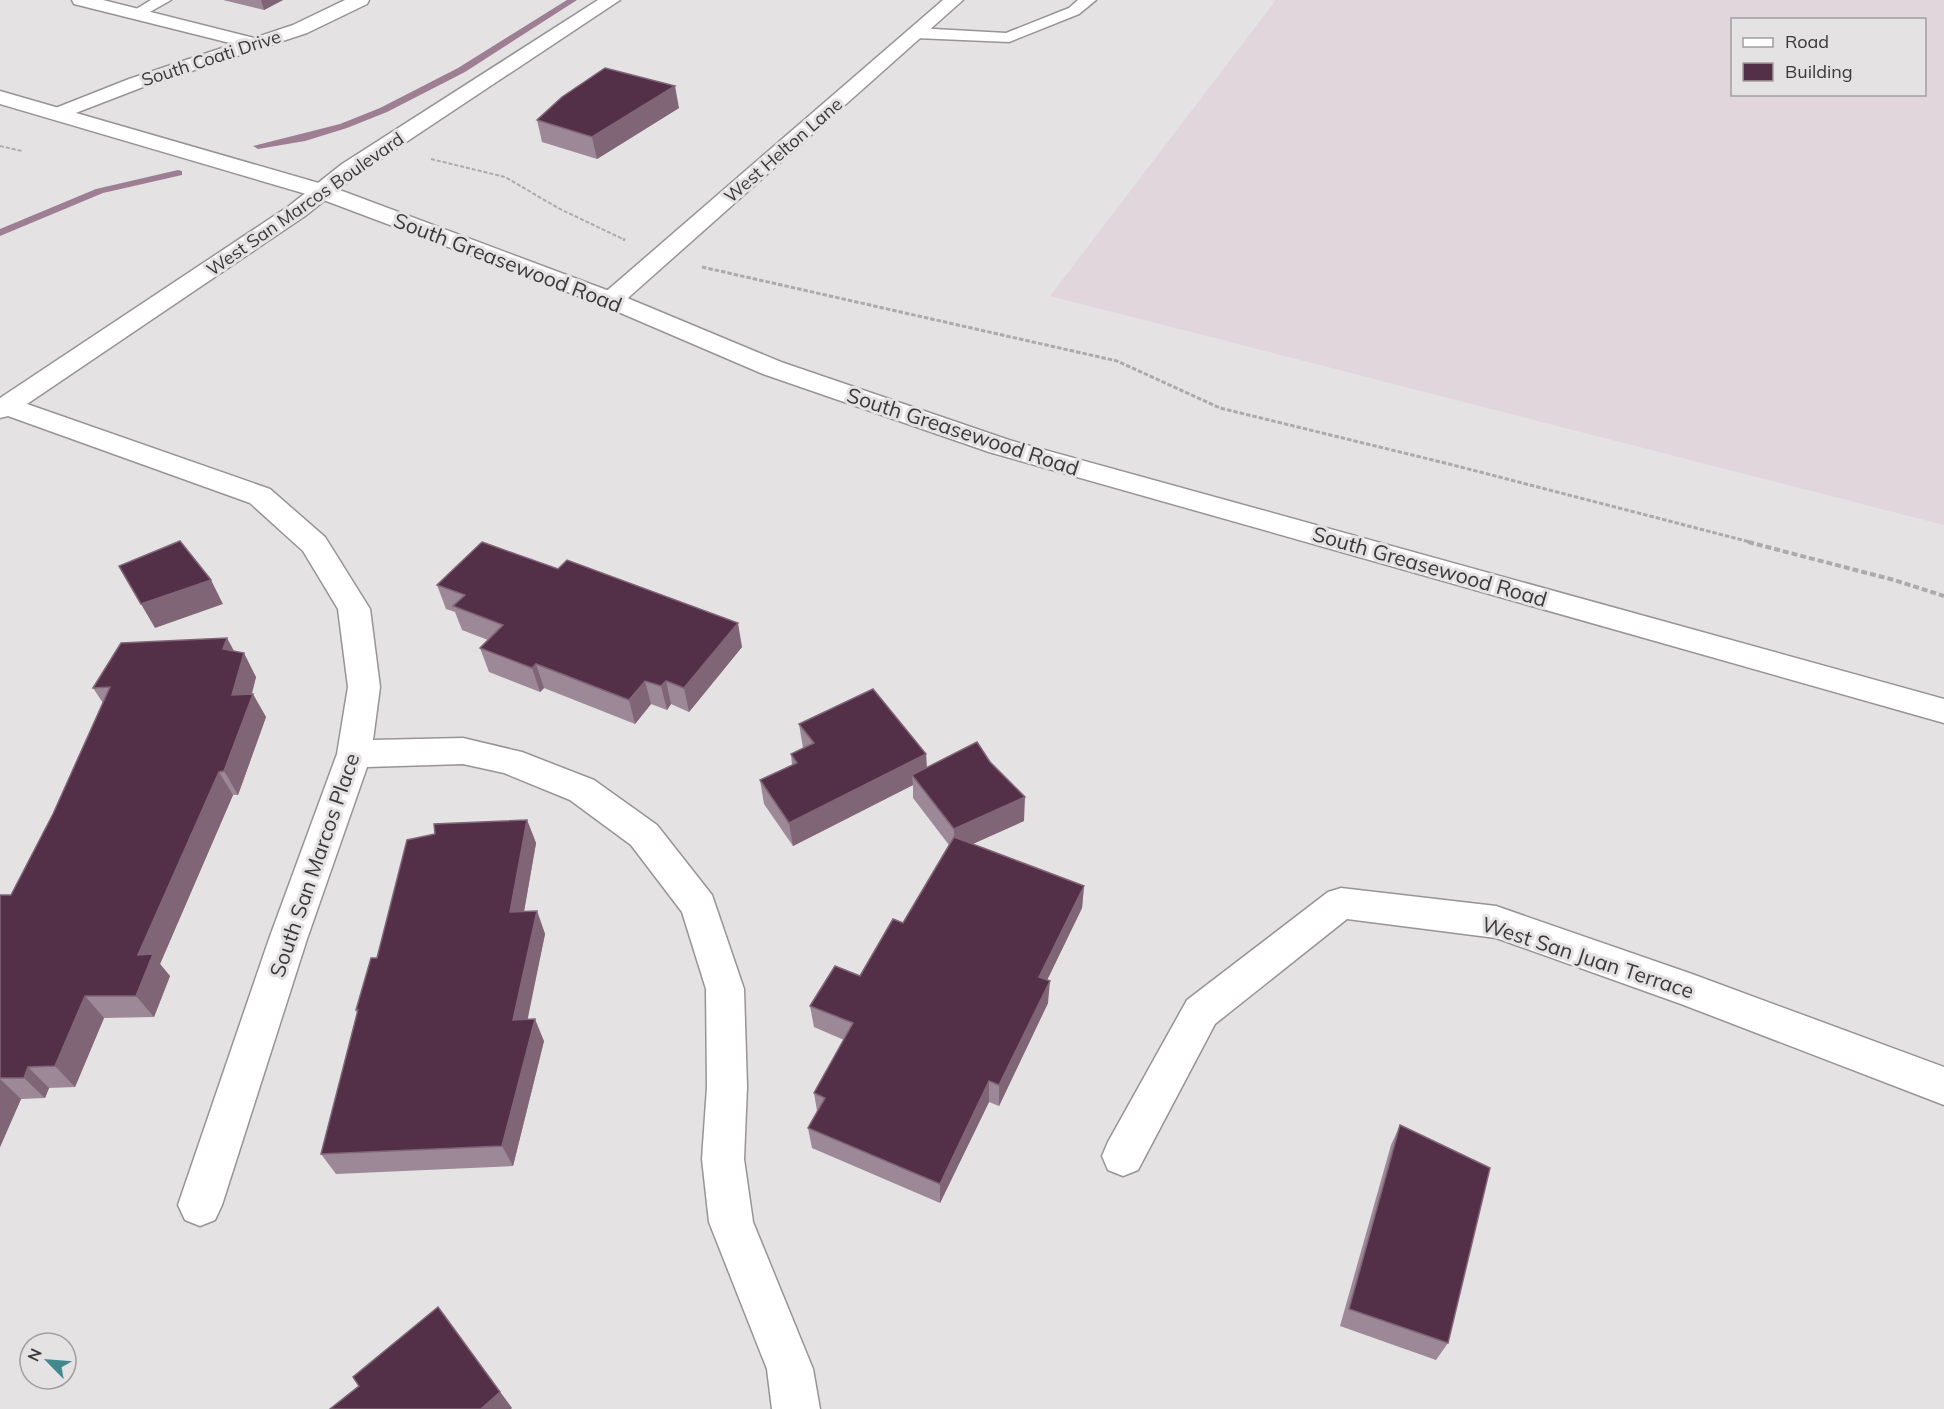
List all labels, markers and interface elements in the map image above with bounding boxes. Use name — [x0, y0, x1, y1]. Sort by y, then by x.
legend — [1731, 18, 1926, 96]
street label: South Coati Drive — [139, 25, 283, 91]
text: Road — [1785, 30, 1829, 53]
text: Building — [1785, 60, 1853, 83]
street label: West Helton Lane — [719, 92, 847, 208]
street label: West San Marcos Boulevard — [202, 127, 408, 281]
street label: South Greasewood Road — [390, 206, 626, 318]
street label: South Greasewood Road — [844, 381, 1082, 481]
street label: South Greasewood Road — [1310, 520, 1550, 612]
street label: South San Marcos Place — [263, 750, 365, 980]
street label: West San Juan Terrace — [1479, 910, 1697, 1004]
north arrow — [18, 1331, 78, 1391]
text: N — [23, 1345, 46, 1364]

